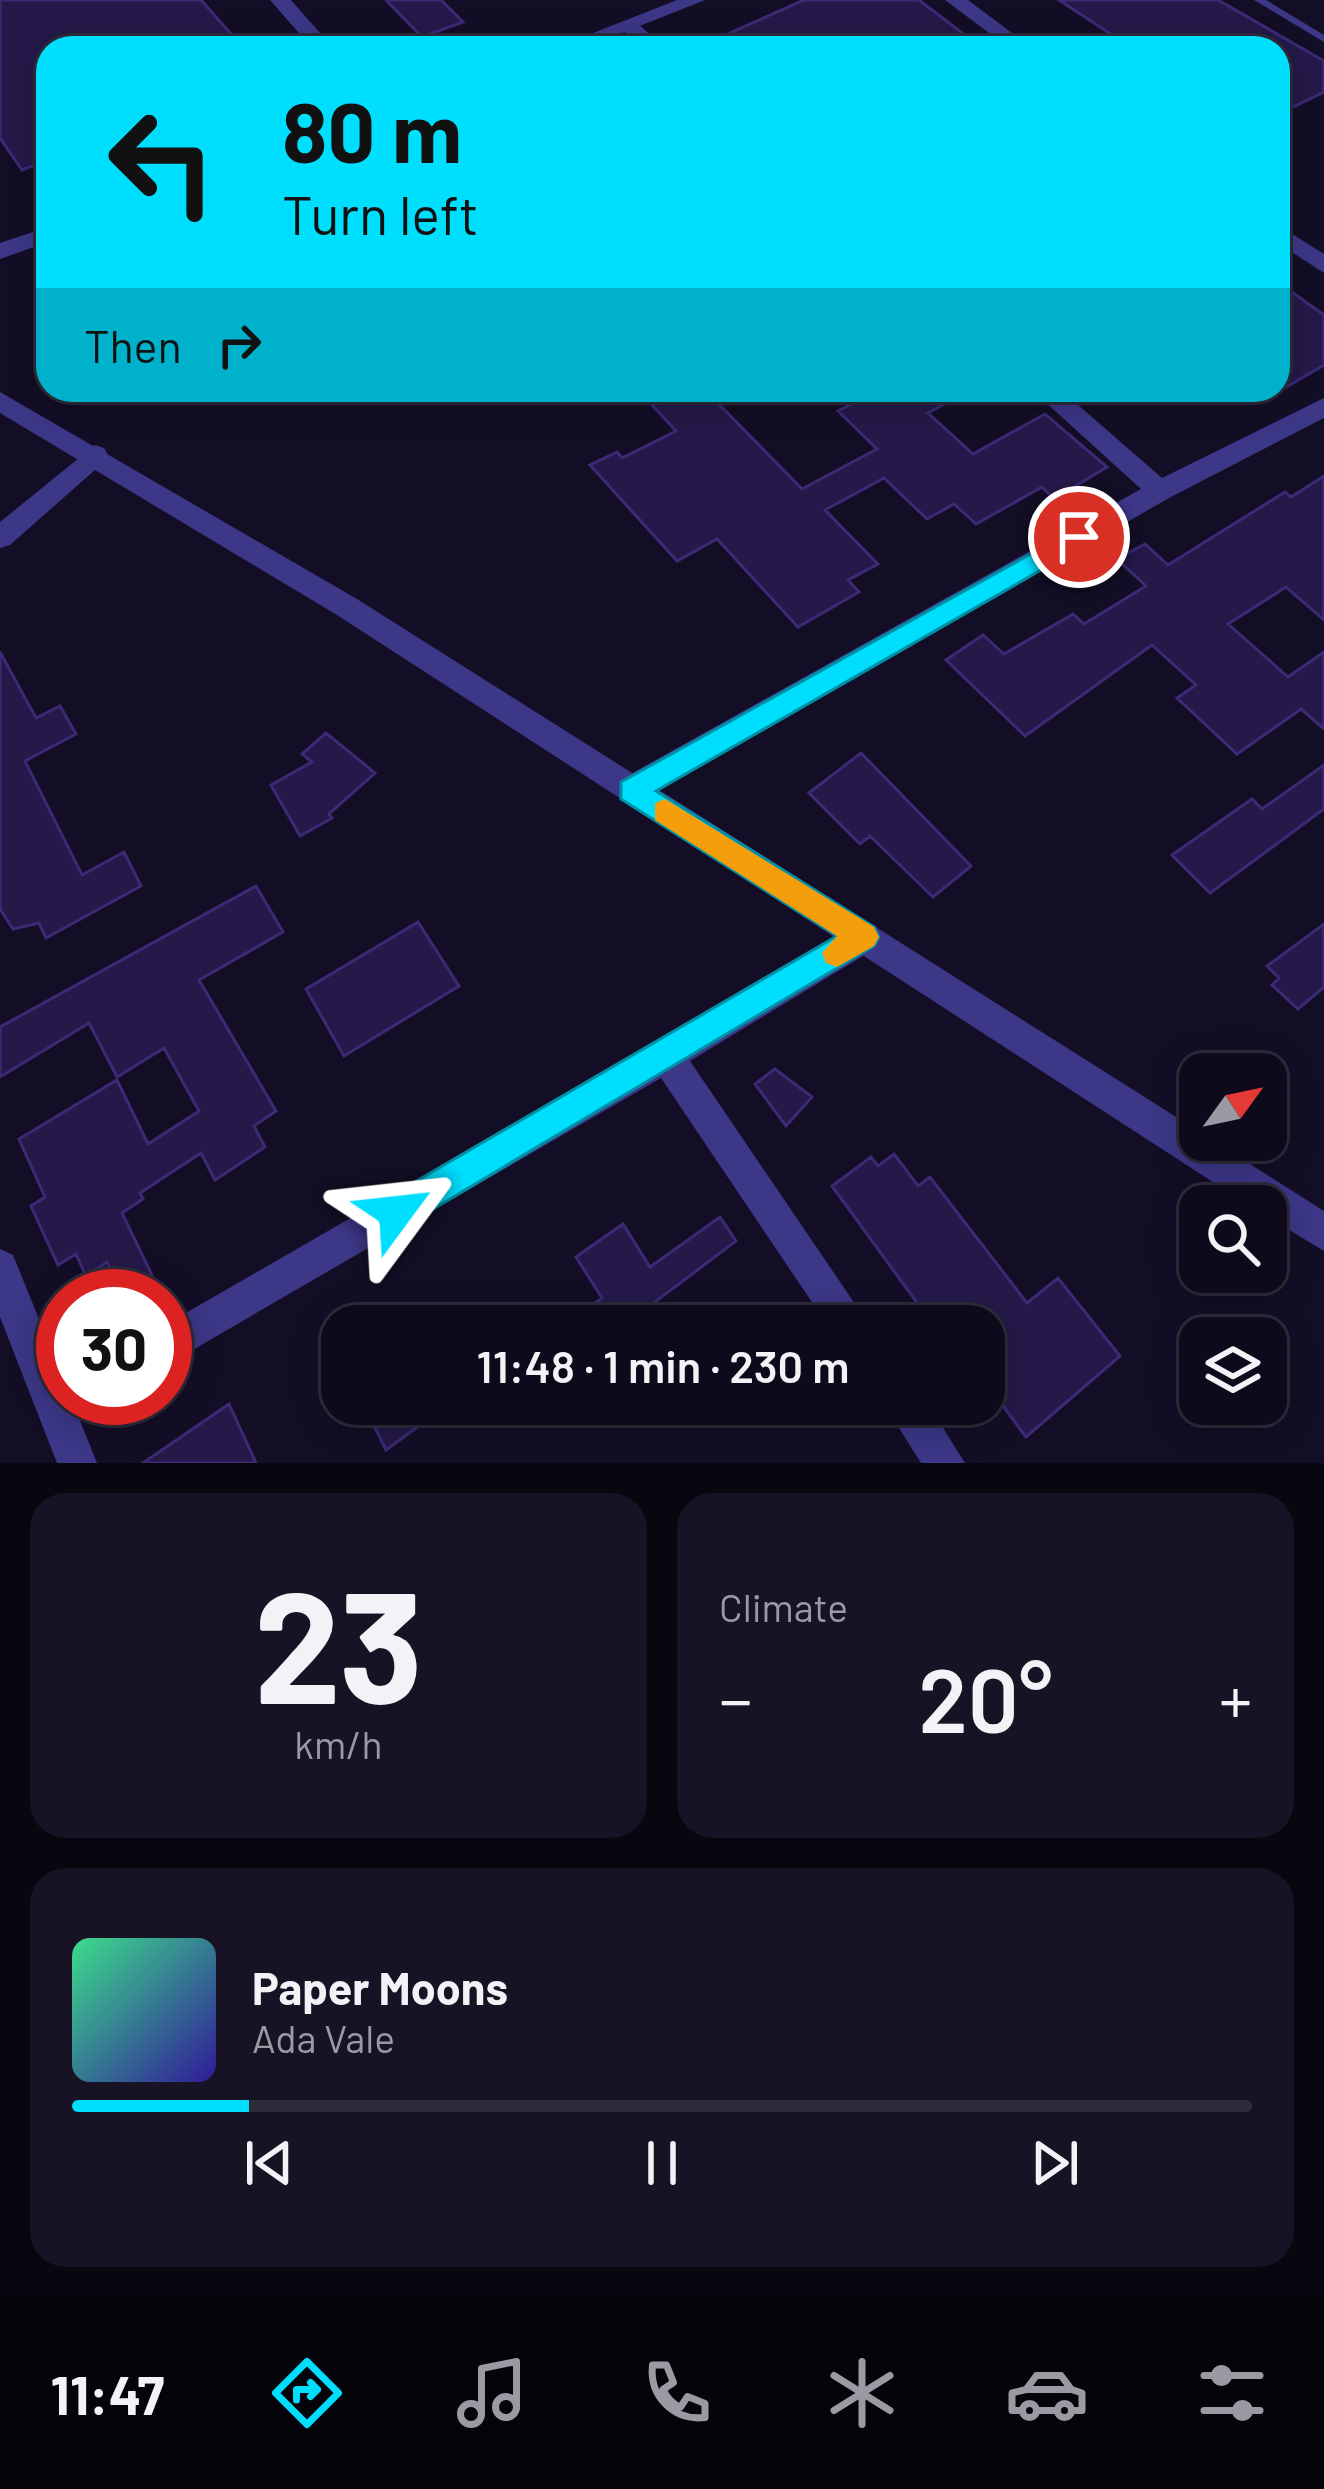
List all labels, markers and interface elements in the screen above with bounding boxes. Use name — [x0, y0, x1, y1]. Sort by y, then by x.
text: 80 m — [282, 79, 462, 180]
icon: left — [84, 84, 240, 240]
text: Turn left — [282, 181, 479, 246]
icon: right — [206, 312, 272, 378]
text: Then — [84, 318, 182, 372]
pin — [1028, 486, 1130, 588]
icon: arrive — [1046, 504, 1112, 570]
north arrow — [1179, 1053, 1287, 1161]
map controls — [1179, 1053, 1287, 1425]
position arrow — [333, 1149, 459, 1275]
button: search — [1179, 1185, 1287, 1293]
speed limit sign: 30 — [36, 1269, 192, 1425]
button: layers — [1179, 1317, 1287, 1425]
text: 11:48 · 1 min · 230 m — [477, 1338, 849, 1392]
text: 23 — [254, 1548, 423, 1735]
text: Climate — [719, 1583, 848, 1630]
text: 20° — [918, 1643, 1053, 1751]
text: − — [719, 1658, 752, 1737]
text: + — [1219, 1658, 1252, 1737]
text: km/h — [294, 1720, 383, 1767]
text: Paper Moons — [252, 1960, 508, 2014]
text: Ada Vale — [252, 2014, 395, 2061]
icon: previous — [236, 2130, 302, 2196]
icon: pause — [629, 2130, 695, 2196]
icon: next — [1022, 2130, 1088, 2196]
icon: directions — [265, 2351, 349, 2435]
icon: music — [450, 2351, 534, 2435]
icon: phone — [635, 2351, 719, 2435]
icon: climate — [820, 2351, 904, 2435]
icon: car — [1005, 2351, 1089, 2435]
icon: filters — [1190, 2351, 1274, 2435]
text: 11:47 — [50, 2361, 164, 2426]

